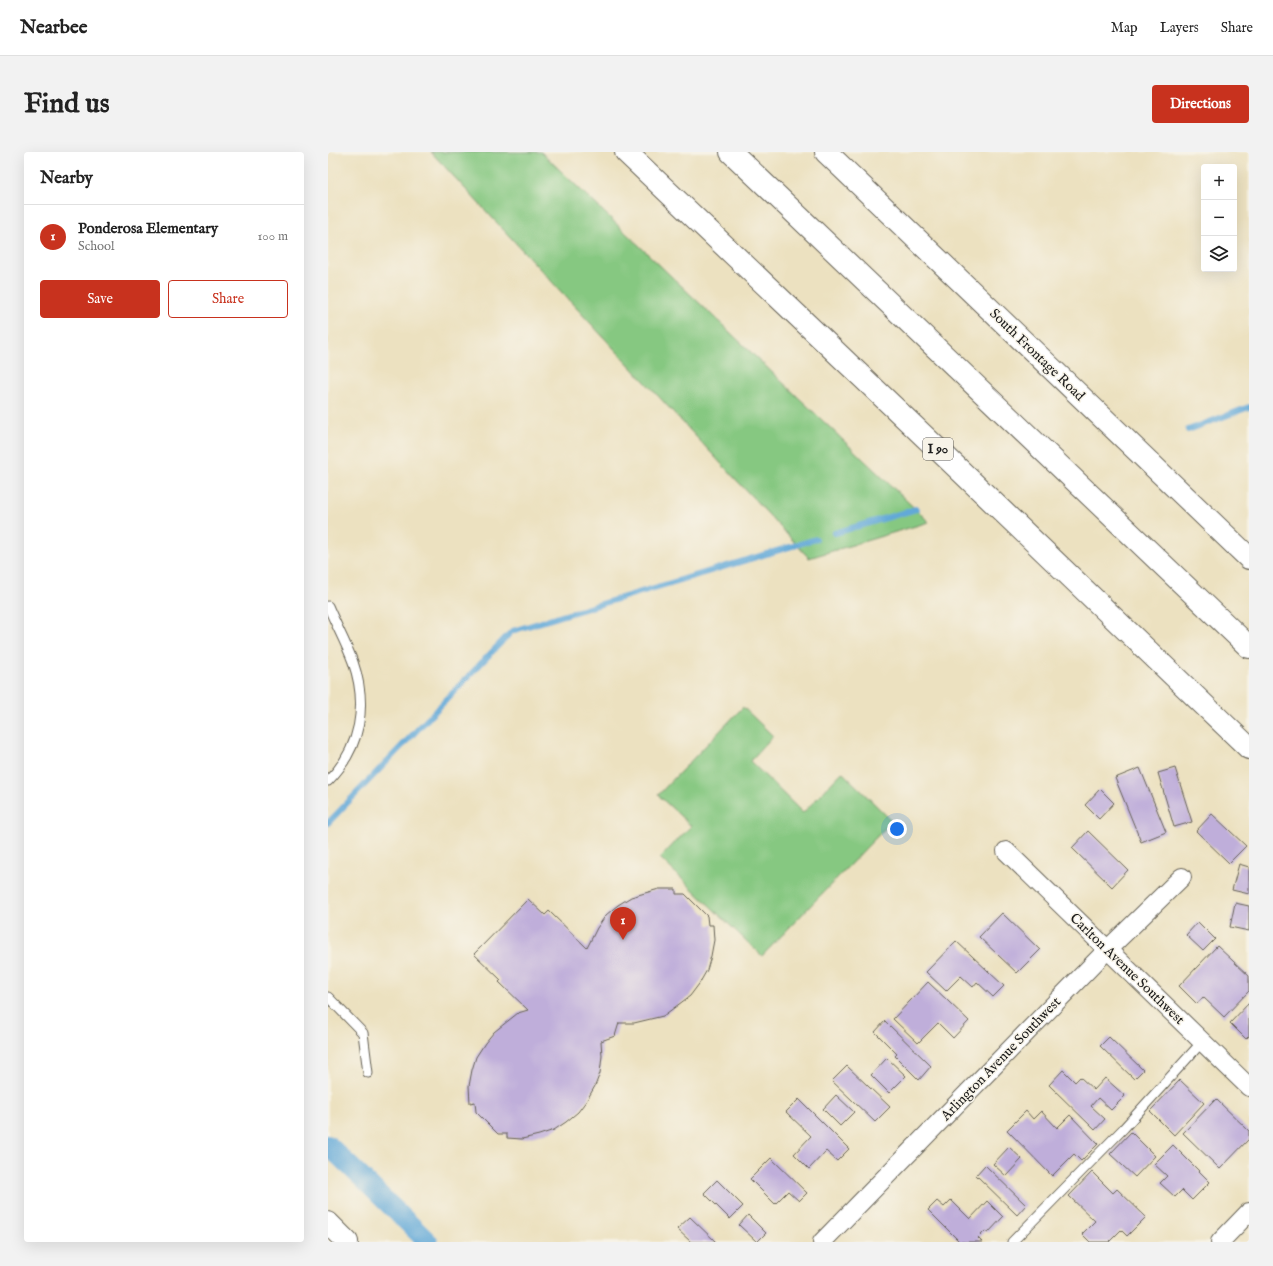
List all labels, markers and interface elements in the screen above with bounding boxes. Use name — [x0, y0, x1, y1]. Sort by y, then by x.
text: Nearbee — [20, 16, 87, 40]
text: Map — [1111, 19, 1138, 37]
text: Layers — [1160, 19, 1199, 37]
text: Share — [1221, 19, 1253, 37]
button: Directions — [1152, 85, 1249, 123]
text: Find us — [24, 87, 110, 122]
map controls — [1201, 164, 1237, 272]
button: + — [1201, 164, 1237, 200]
text: Nearby — [40, 168, 93, 189]
button: − — [1201, 200, 1237, 236]
text: Ponderosa Elementary — [78, 219, 218, 238]
text: 1 — [51, 228, 55, 245]
text: 100 m — [258, 228, 288, 245]
button: layers — [1201, 236, 1237, 272]
text: School — [78, 238, 115, 255]
button: Save — [40, 280, 160, 318]
button: Share — [168, 280, 288, 318]
street label: South Frontage Road — [986, 305, 1089, 405]
road number: I 90 — [923, 438, 953, 460]
your location — [887, 819, 907, 839]
pin: 1 — [610, 907, 636, 940]
street label: Carlton Avenue Southwest — [1066, 909, 1188, 1029]
street label: Arlington Avenue Southwest — [936, 993, 1065, 1125]

